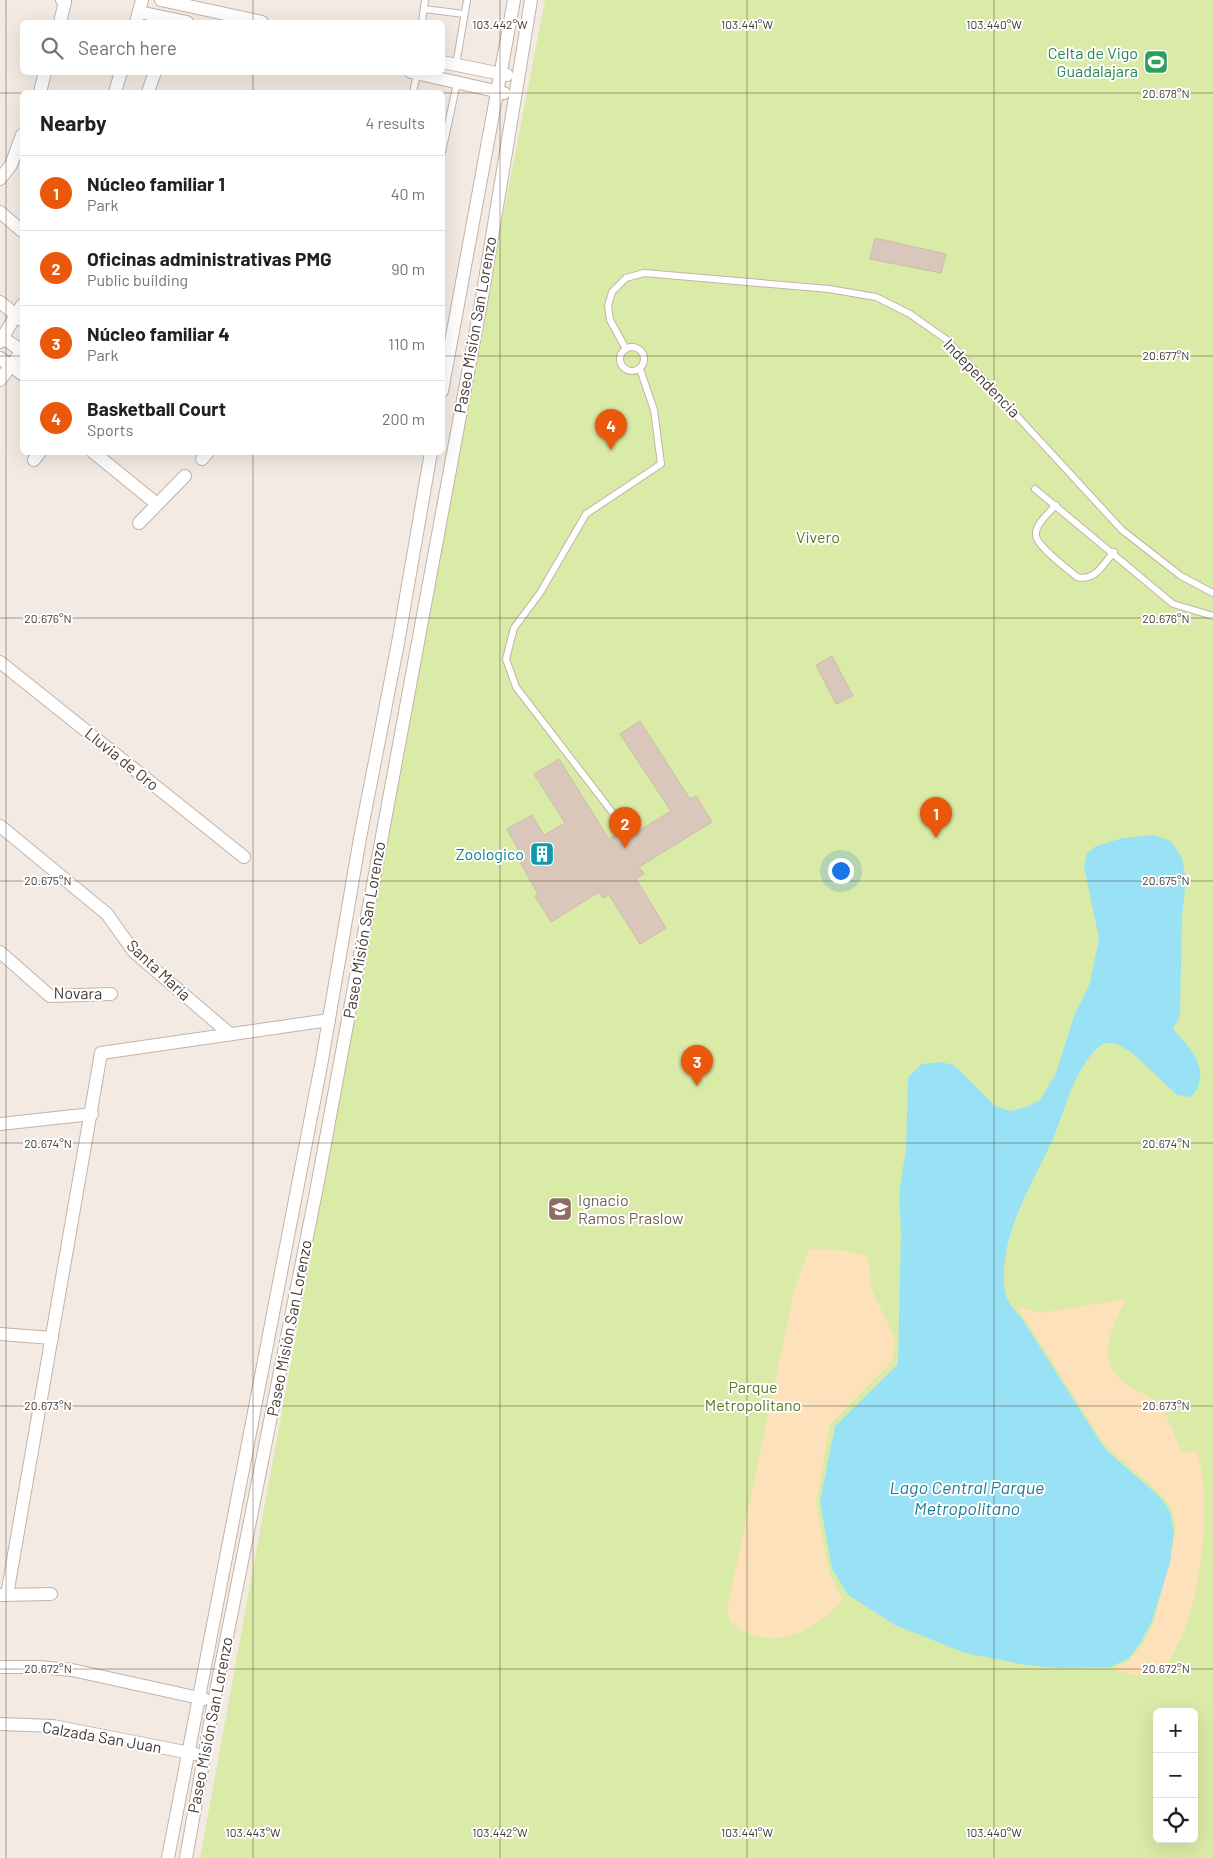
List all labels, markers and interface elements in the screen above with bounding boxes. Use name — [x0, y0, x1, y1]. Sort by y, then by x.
text: 103.442°W — [472, 17, 528, 31]
text: 103.441°W — [721, 17, 773, 31]
text: 103.440°W — [966, 17, 1022, 31]
search box — [20, 20, 445, 75]
icon: search — [38, 34, 66, 62]
text: Search here — [78, 36, 177, 59]
place label: Celta de Vigo Guadalajara — [1048, 43, 1138, 80]
sports icon: Celta de Vigo Guadalajara — [1143, 49, 1169, 75]
text: 20.678°N — [1142, 86, 1190, 100]
text: Nearby — [40, 110, 106, 135]
text: 4 results — [365, 113, 425, 132]
text: Núcleo familiar 1 — [87, 172, 225, 195]
text: 1 — [53, 184, 59, 203]
text: 40 m — [391, 184, 425, 203]
text: Park — [87, 195, 118, 214]
street label: Paseo Misión San Lorenzo — [450, 235, 499, 415]
text: Oficinas administrativas PMG — [87, 247, 332, 270]
text: 2 — [52, 259, 60, 278]
text: 90 m — [391, 259, 425, 278]
text: Public building — [87, 270, 188, 289]
text: Núcleo familiar 4 — [87, 322, 230, 345]
text: 3 — [52, 334, 60, 353]
text: 110 m — [388, 334, 425, 353]
street label: Independencia — [940, 334, 1025, 421]
text: Park — [87, 345, 118, 364]
text: 20.677°N — [1143, 348, 1189, 362]
text: Basketball Court — [87, 397, 226, 420]
text: 4 — [51, 409, 61, 428]
text: 200 m — [382, 409, 425, 428]
pin: 4 — [595, 409, 627, 450]
text: Sports — [87, 420, 133, 439]
park label: Vivero — [796, 527, 840, 546]
text: 20.676°N — [24, 611, 72, 625]
text: 20.676°N — [1142, 611, 1190, 625]
street label: Lluvia de Oro — [82, 723, 163, 794]
pin: 1 — [920, 797, 952, 838]
pin: 2 — [609, 807, 641, 848]
street label: Paseo Misión San Lorenzo — [339, 840, 388, 1020]
building icon: Zoologico — [529, 841, 555, 867]
place label: Zoologico — [456, 844, 524, 863]
your location — [828, 858, 854, 884]
text: 20.675°N — [24, 873, 72, 887]
text: 20.675°N — [1142, 873, 1190, 887]
street label: Santa María — [123, 935, 195, 1004]
street label: Novara — [53, 983, 103, 1002]
pin: 3 — [681, 1045, 713, 1086]
text: 20.674°N — [24, 1136, 72, 1150]
text: 20.674°N — [1142, 1136, 1190, 1150]
place label: Ignacio Ramos Praslow — [578, 1190, 684, 1227]
school or university icon: Ignacio Ramos Praslow — [547, 1196, 573, 1222]
street label: Paseo Misión San Lorenzo — [262, 1238, 315, 1418]
park label: Parque Metropolitano — [705, 1377, 801, 1414]
text: 20.673°N — [24, 1398, 72, 1412]
text: 20.673°N — [1142, 1398, 1190, 1412]
water label: Lago Central Parque Metropolitano — [890, 1476, 1044, 1519]
street label: Paseo Misión San Lorenzo — [183, 1635, 236, 1815]
text: 20.672°N — [24, 1661, 72, 1675]
text: 20.672°N — [1142, 1661, 1190, 1675]
map controls — [1153, 1708, 1198, 1843]
button: + — [1153, 1708, 1198, 1753]
street label: Calzada San Juan — [41, 1717, 163, 1756]
button: − — [1153, 1753, 1198, 1798]
button: locate — [1153, 1798, 1198, 1843]
text: 103.443°W — [225, 1825, 281, 1839]
text: 103.442°W — [472, 1825, 528, 1839]
text: 103.441°W — [721, 1825, 773, 1839]
text: 103.440°W — [966, 1825, 1022, 1839]

